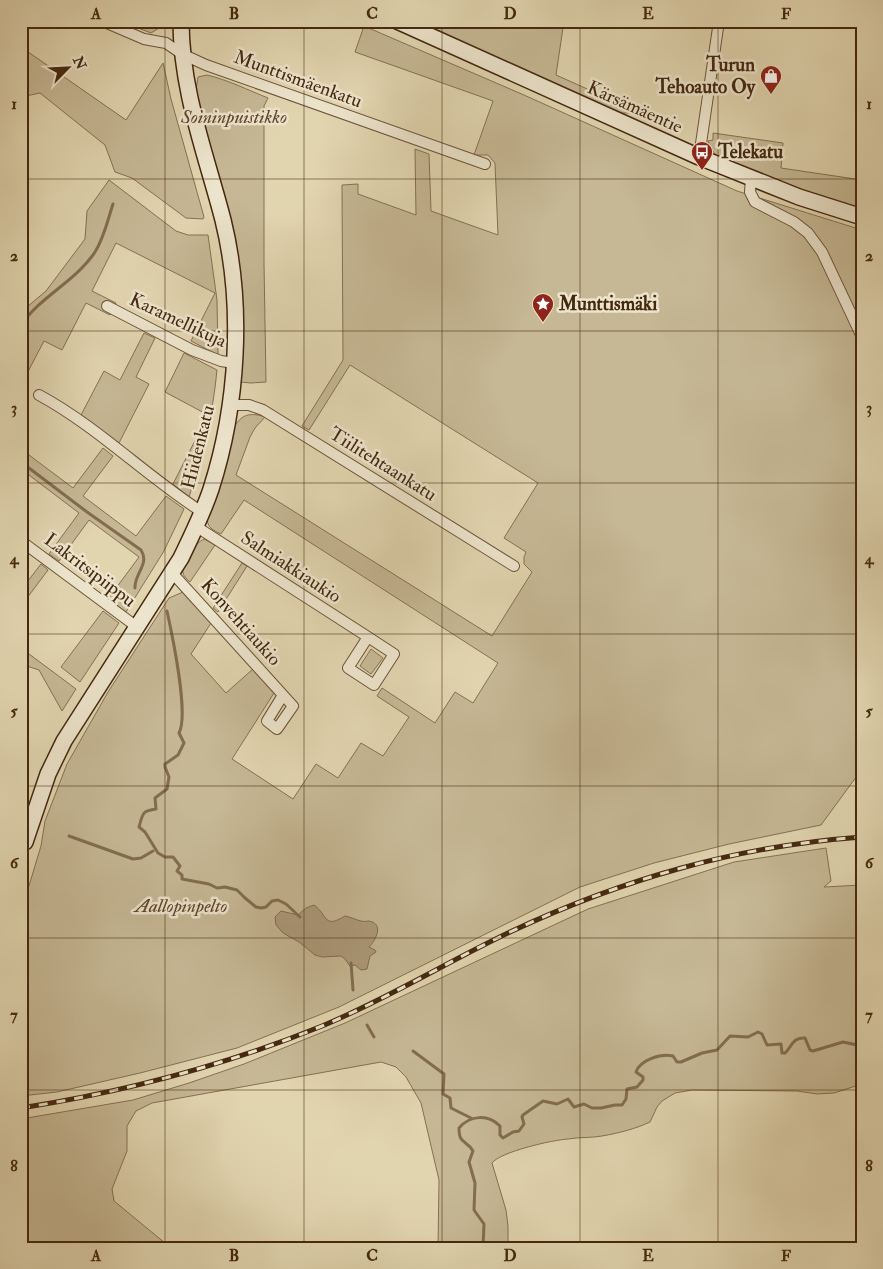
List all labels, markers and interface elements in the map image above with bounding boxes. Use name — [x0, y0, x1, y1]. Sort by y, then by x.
text: A — [90, 4, 102, 24]
text: B — [229, 4, 239, 24]
text: C — [366, 4, 378, 24]
text: D — [503, 4, 517, 24]
text: E — [642, 4, 654, 24]
text: F — [781, 4, 791, 24]
north arrow — [42, 42, 92, 92]
street label: Munttismäenkatu — [231, 45, 365, 113]
text: N — [69, 53, 90, 73]
place label: Turun Tehoauto Oy — [655, 53, 756, 100]
shop icon: Turun Tehoauto Oy — [759, 64, 783, 95]
street label: Kärsämäentie — [584, 75, 686, 139]
text: 1 — [11, 94, 17, 114]
text: 1 — [866, 94, 872, 114]
park label: Soininpuistikko — [180, 105, 287, 129]
bus stop icon: Telekatu — [690, 140, 714, 171]
place label: Telekatu — [717, 140, 783, 164]
text: 2 — [10, 246, 18, 266]
text: 2 — [865, 246, 873, 266]
street label: Karamellikuja — [126, 287, 231, 353]
place icon: Munttismäki — [531, 292, 555, 323]
place label: Munttismäki — [558, 292, 657, 316]
text: 3 — [11, 398, 17, 418]
text: 3 — [866, 398, 872, 418]
street label: Hiidenkatu — [176, 403, 220, 491]
street label: Tiilitehtaankatu — [325, 421, 441, 507]
street label: Salmiakkiaukio — [236, 526, 346, 608]
street label: Lakritsipiippu — [39, 528, 141, 613]
text: 4 — [9, 549, 20, 569]
text: 4 — [864, 549, 875, 569]
street label: Konvehtiaukio — [195, 573, 287, 671]
text: 5 — [10, 701, 18, 721]
text: 5 — [865, 701, 873, 721]
text: 6 — [10, 853, 20, 873]
text: 6 — [865, 853, 875, 873]
park label: Aallopinpelto — [133, 894, 227, 918]
text: 7 — [10, 1005, 18, 1025]
text: 7 — [865, 1005, 873, 1025]
text: 8 — [10, 1156, 18, 1176]
text: 8 — [865, 1156, 873, 1176]
text: A — [90, 1246, 102, 1266]
text: B — [229, 1246, 239, 1266]
text: C — [366, 1246, 378, 1266]
text: D — [503, 1246, 517, 1266]
text: E — [642, 1246, 654, 1266]
text: F — [781, 1246, 791, 1266]

